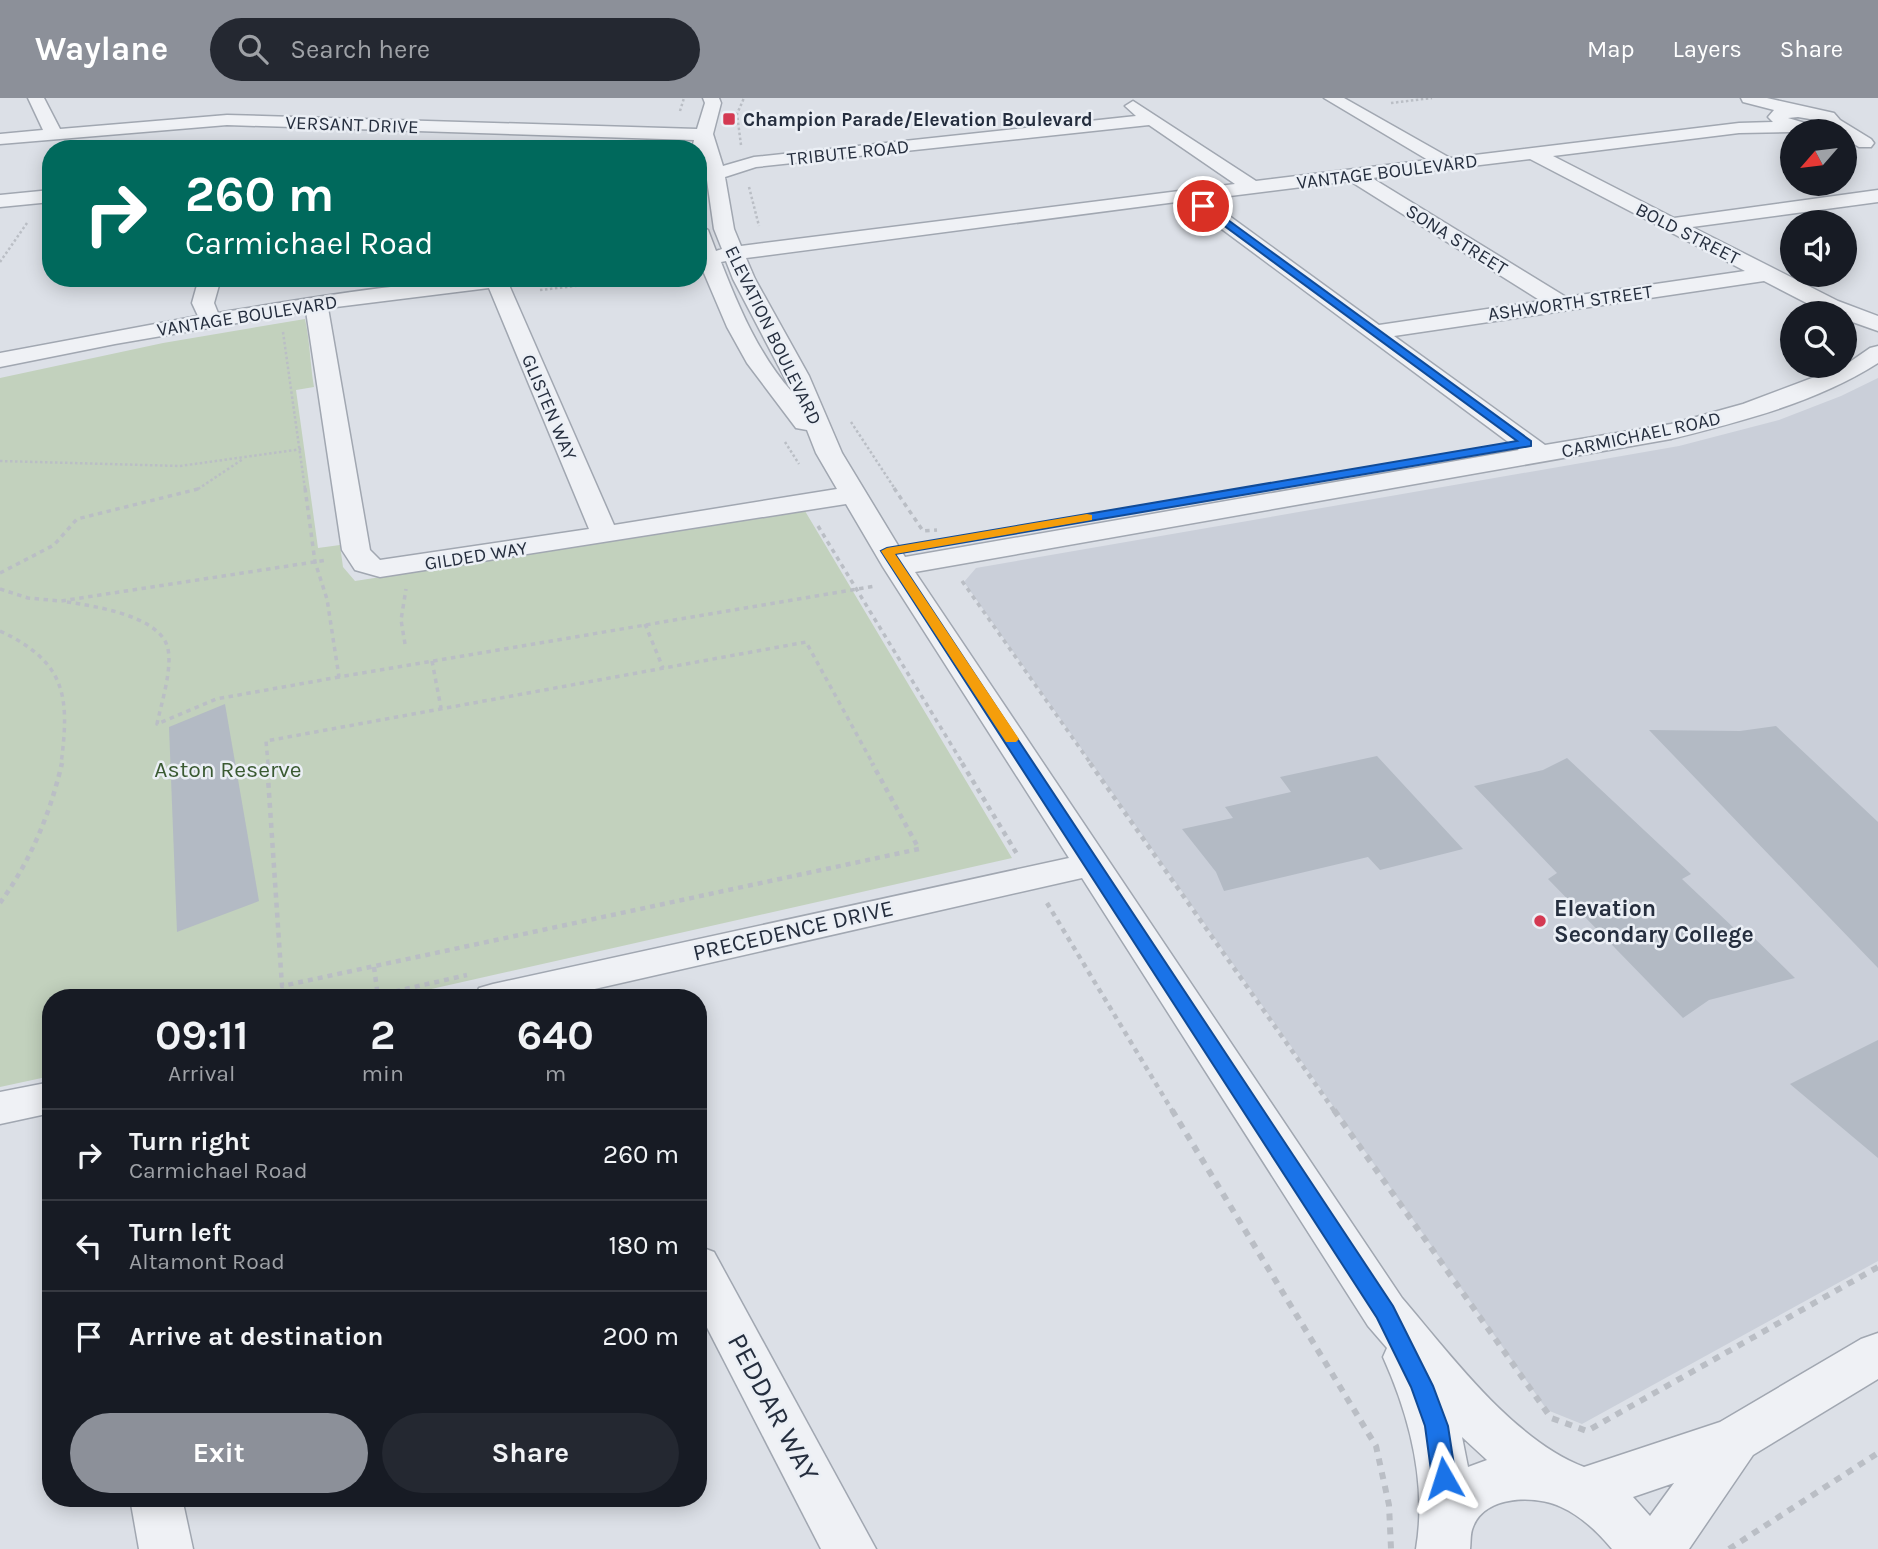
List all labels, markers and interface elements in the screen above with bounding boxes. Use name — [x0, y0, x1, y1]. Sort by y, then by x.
search box — [210, 18, 700, 81]
text: Waylane — [35, 30, 168, 68]
icon: search — [234, 30, 272, 68]
text: Search here — [290, 34, 430, 65]
text: Map — [1587, 35, 1635, 63]
text: Layers — [1673, 35, 1742, 63]
text: Share — [1780, 35, 1843, 63]
place label: Champion Parade/Elevation Boulevard — [743, 109, 1093, 131]
marker: Champion Parade/Elevation Boulevard — [721, 111, 737, 127]
street label: VERSANT DRIVE — [285, 112, 419, 138]
north arrow — [1780, 119, 1857, 196]
map controls — [1780, 119, 1857, 378]
street label: TRIBUTE ROAD — [786, 136, 910, 170]
street label: VANTAGE BOULEVARD — [1295, 150, 1479, 194]
text: 260 m — [185, 166, 334, 223]
icon: right — [70, 168, 161, 259]
pin — [1173, 176, 1233, 236]
icon: arrive — [1184, 187, 1222, 225]
street label: BOLD STREET — [1632, 198, 1744, 270]
street label: SONA STREET — [1402, 200, 1512, 280]
button: sound — [1780, 210, 1857, 287]
text: Carmichael Road — [185, 225, 433, 262]
street label: ELEVATION BOULEVARD — [720, 242, 826, 428]
street label: ASHWORTH STREET — [1486, 280, 1654, 325]
street label: VANTAGE BOULEVARD — [155, 291, 339, 341]
button: search — [1780, 301, 1857, 378]
street label: GLISTEN WAY — [517, 351, 581, 464]
street label: CARMICHAEL ROAD — [1560, 407, 1723, 463]
street label: GILDED WAY — [423, 537, 530, 575]
park label: Aston Reserve — [154, 756, 302, 783]
street label: PRECEDENCE DRIVE — [690, 894, 896, 967]
place label: Elevation Secondary College — [1554, 895, 1754, 948]
marker: Elevation Secondary College — [1532, 913, 1548, 929]
text: 09:11 — [155, 1010, 249, 1060]
text: 2 — [370, 1010, 395, 1060]
text: 640 — [517, 1010, 594, 1060]
text: Arrival — [168, 1060, 235, 1087]
text: min — [362, 1060, 404, 1087]
text: m — [545, 1060, 566, 1087]
text: Turn right — [129, 1126, 250, 1157]
icon: right — [70, 1136, 108, 1174]
text: 260 m — [603, 1139, 679, 1170]
text: Carmichael Road — [129, 1157, 308, 1184]
text: Turn left — [129, 1217, 231, 1248]
icon: left — [70, 1227, 108, 1265]
text: 180 m — [609, 1230, 679, 1261]
text: Altamont Road — [129, 1248, 285, 1275]
icon: arrive — [70, 1318, 108, 1356]
text: Arrive at destination — [129, 1321, 383, 1352]
text: 200 m — [603, 1321, 679, 1352]
street label: PEDDAR WAY — [721, 1328, 827, 1487]
button: Exit — [70, 1413, 368, 1493]
button: Share — [382, 1413, 679, 1493]
position arrow — [1407, 1441, 1481, 1515]

